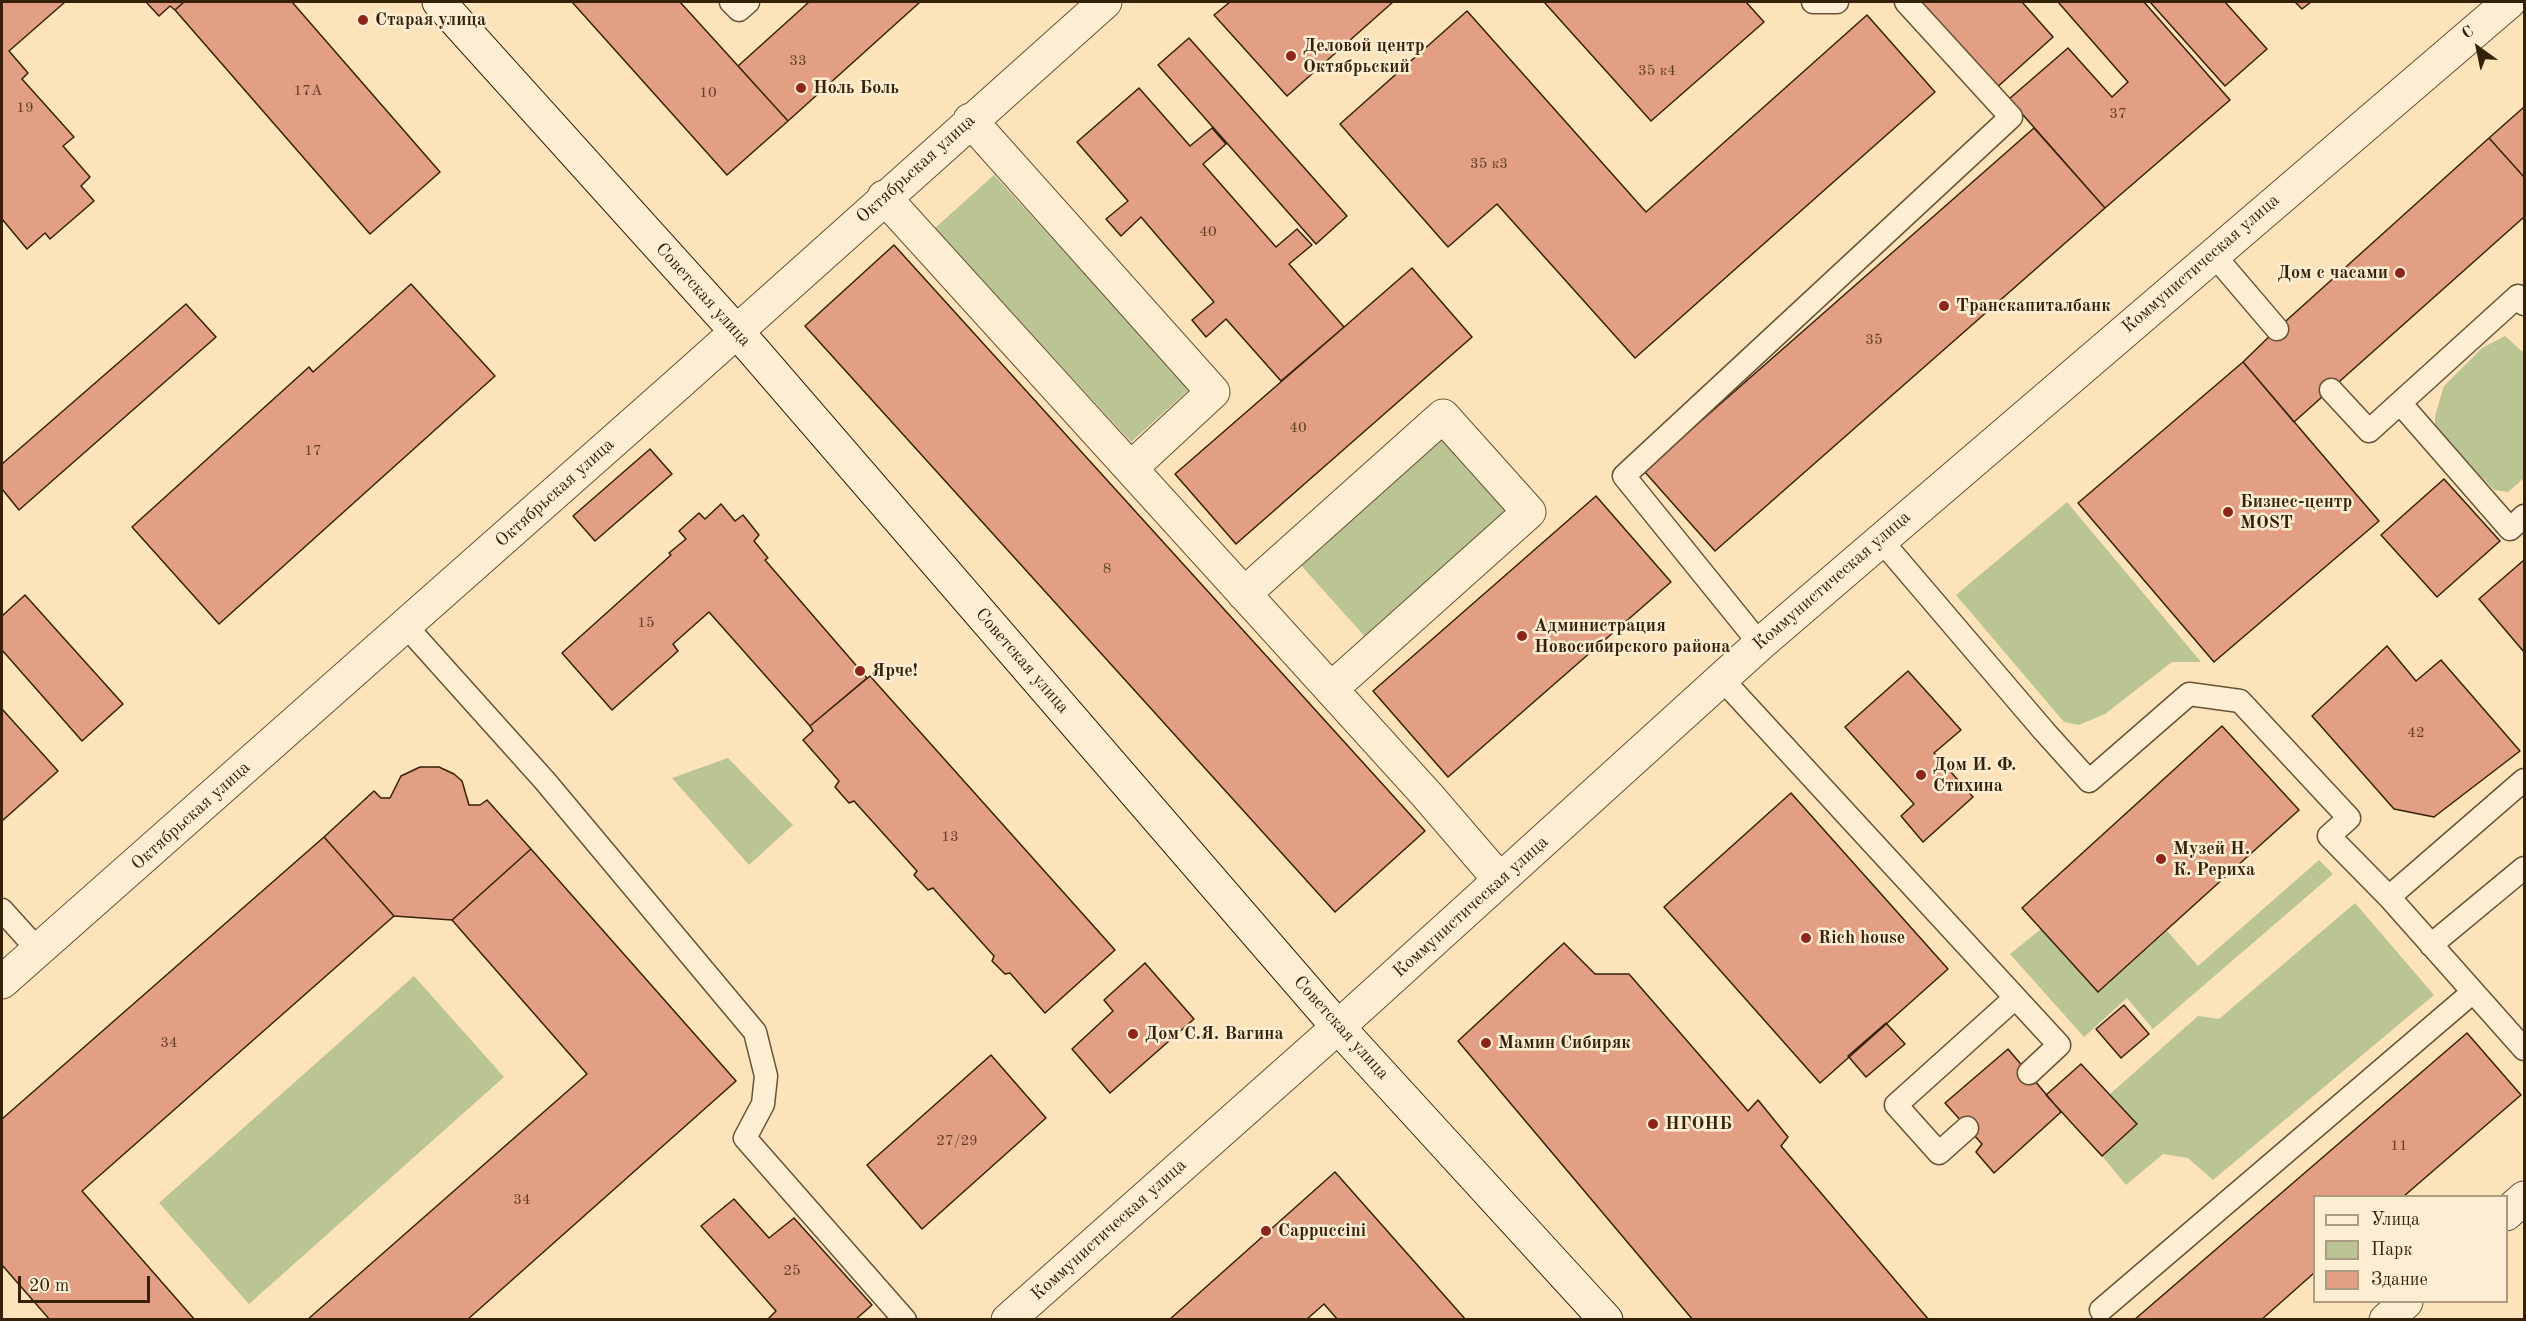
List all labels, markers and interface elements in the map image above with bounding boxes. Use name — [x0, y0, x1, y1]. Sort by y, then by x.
place label: Старая улица — [375, 9, 486, 31]
marker: Старая улица — [356, 13, 370, 27]
north arrow — [2448, 18, 2508, 78]
text: С — [2459, 23, 2477, 42]
place label: Деловой центр Октябрьский — [1303, 35, 1424, 78]
marker: Деловой центр Октябрьский — [1284, 49, 1298, 63]
house number: 33 — [789, 52, 807, 70]
house number: 35 к4 — [1638, 62, 1676, 80]
place label: Ноль Боль — [813, 77, 899, 99]
marker: Ноль Боль — [794, 81, 808, 95]
house number: 17А — [294, 82, 322, 100]
house number: 10 — [699, 84, 717, 102]
house number: 19 — [16, 99, 34, 117]
house number: 37 — [2109, 105, 2127, 123]
street label: Октябрьская улица — [852, 110, 980, 228]
house number: 35 к3 — [1470, 155, 1508, 173]
street label: Коммунистическая улица — [2118, 190, 2284, 338]
house number: 40 — [1199, 223, 1217, 241]
street label: Советская улица — [651, 238, 755, 352]
place label: Дом с часами — [2278, 262, 2388, 284]
marker: Дом с часами — [2393, 266, 2407, 280]
place label: Транскапиталбанк — [1956, 295, 2111, 317]
marker: Транскапиталбанк — [1937, 299, 1951, 313]
house number: 35 — [1865, 331, 1883, 349]
house number: 40 — [1289, 419, 1307, 437]
street label: Октябрьская улица — [491, 434, 619, 552]
house number: 17 — [304, 442, 322, 460]
place label: Бизнес-центр MOST — [2240, 491, 2352, 534]
marker: Бизнес-центр MOST — [2221, 505, 2235, 519]
street label: Коммунистическая улица — [1749, 507, 1915, 655]
house number: 8 — [1103, 560, 1111, 578]
street label: Советская улица — [970, 604, 1074, 718]
house number: 15 — [637, 614, 655, 632]
place label: Администрация Новосибирского района — [1534, 615, 1730, 658]
marker: Администрация Новосибирского района — [1515, 629, 1529, 643]
place label: Ярче! — [872, 660, 918, 682]
marker: Ярче! — [853, 664, 867, 678]
house number: 42 — [2407, 724, 2425, 742]
place label: Дом И. Ф. Стихина — [1933, 754, 2016, 796]
street label: Октябрьская улица — [127, 757, 255, 875]
marker: Дом И. Ф. Стихина — [1914, 768, 1928, 782]
house number: 13 — [941, 828, 959, 846]
street label: Коммунистическая улица — [1389, 832, 1553, 982]
place label: Музей Н. К. Рериха — [2173, 838, 2255, 880]
marker: Музей Н. К. Рериха — [2154, 852, 2168, 866]
place label: Rich house — [1818, 927, 1905, 949]
marker: Rich house — [1799, 931, 1813, 945]
street label: Советская улица — [1289, 971, 1393, 1085]
place label: Дом С.Я. Вагина — [1145, 1023, 1284, 1045]
marker: Дом С.Я. Вагина — [1126, 1027, 1140, 1041]
place label: Мамин Сибиряк — [1498, 1032, 1631, 1054]
house number: 34 — [160, 1034, 178, 1052]
marker: Мамин Сибиряк — [1479, 1036, 1493, 1050]
place label: НГОНБ — [1665, 1113, 1732, 1135]
marker: НГОНБ — [1646, 1117, 1660, 1131]
house number: 27/29 — [936, 1132, 978, 1150]
house number: 11 — [2390, 1137, 2408, 1155]
street label: Коммунистическая улица — [1027, 1155, 1191, 1305]
house number: 34 — [513, 1191, 531, 1209]
legend — [2313, 1195, 2508, 1303]
text: Улица — [2371, 1211, 2420, 1229]
place label: Cappuccini — [1278, 1220, 1366, 1242]
marker: Cappuccini — [1259, 1224, 1273, 1238]
text: Парк — [2371, 1241, 2412, 1259]
house number: 25 — [783, 1262, 801, 1280]
scale bar — [21, 1264, 153, 1302]
text: Здание — [2371, 1271, 2428, 1289]
text: 20 m — [29, 1277, 69, 1295]

